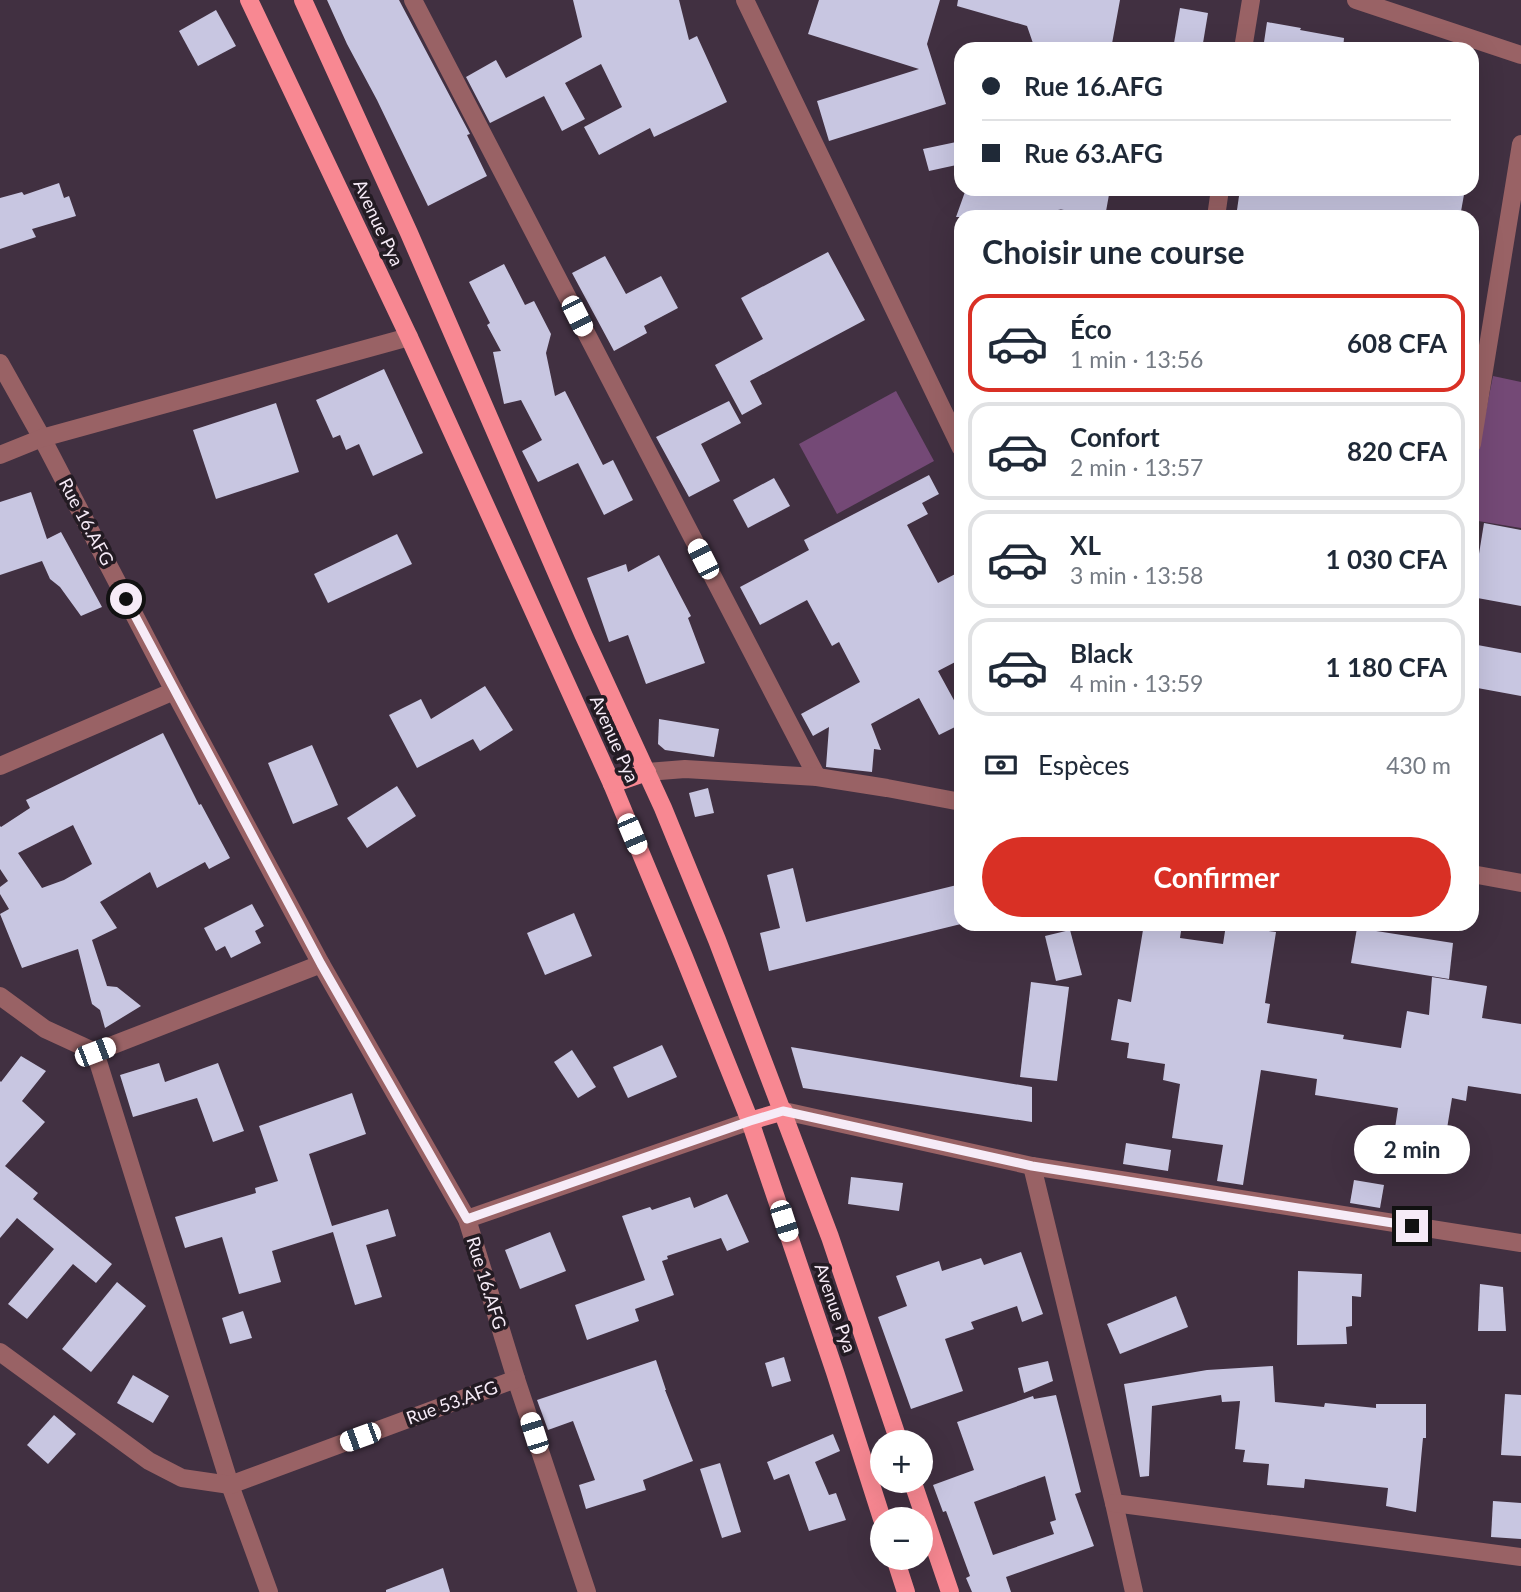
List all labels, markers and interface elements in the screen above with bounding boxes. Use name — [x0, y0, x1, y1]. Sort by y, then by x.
text: Rue 16.AFG — [1024, 70, 1163, 102]
text: Rue 63.AFG — [1024, 137, 1163, 169]
street label: Avenue Pya — [349, 176, 409, 269]
text: Choisir une course — [982, 232, 1245, 271]
car — [559, 293, 596, 339]
icon: car — [986, 312, 1049, 375]
text: Éco — [1070, 313, 1112, 345]
text: 608 CFA — [1347, 327, 1447, 359]
text: 1 min · 13:56 — [1070, 345, 1203, 373]
icon: car — [986, 420, 1049, 483]
text: Confort — [1070, 421, 1160, 453]
text: 820 CFA — [1347, 435, 1447, 467]
text: 2 min · 13:57 — [1070, 453, 1203, 481]
street label: Rue 16.AFG — [55, 474, 119, 569]
icon: car — [986, 528, 1049, 591]
text: XL — [1070, 529, 1101, 561]
car — [685, 536, 722, 582]
text: 1 030 CFA — [1326, 543, 1447, 575]
text: 3 min · 13:58 — [1070, 561, 1203, 589]
route start — [110, 583, 142, 615]
icon: car — [986, 636, 1049, 699]
text: Black — [1070, 637, 1133, 669]
text: 1 180 CFA — [1326, 651, 1447, 683]
text: 4 min · 13:59 — [1070, 669, 1203, 697]
street label: Avenue Pya — [586, 692, 644, 786]
icon: cash — [982, 746, 1020, 784]
text: Espèces — [1038, 749, 1130, 781]
text: 430 m — [1386, 751, 1451, 779]
car — [615, 811, 650, 857]
button: Confirmer — [982, 837, 1451, 917]
car — [72, 1035, 119, 1069]
callout: 2 min — [1354, 1124, 1470, 1174]
text: 2 min — [1383, 1135, 1441, 1163]
car — [768, 1198, 801, 1244]
route end — [1396, 1210, 1428, 1242]
street label: Rue 16.AFG — [462, 1234, 511, 1332]
street label: Avenue Pya — [810, 1260, 861, 1355]
street label: Rue 53.AFG — [403, 1375, 500, 1429]
car — [518, 1410, 551, 1456]
car — [337, 1420, 384, 1454]
map controls — [870, 1430, 933, 1570]
button: + — [870, 1430, 933, 1493]
button: − — [870, 1507, 933, 1570]

